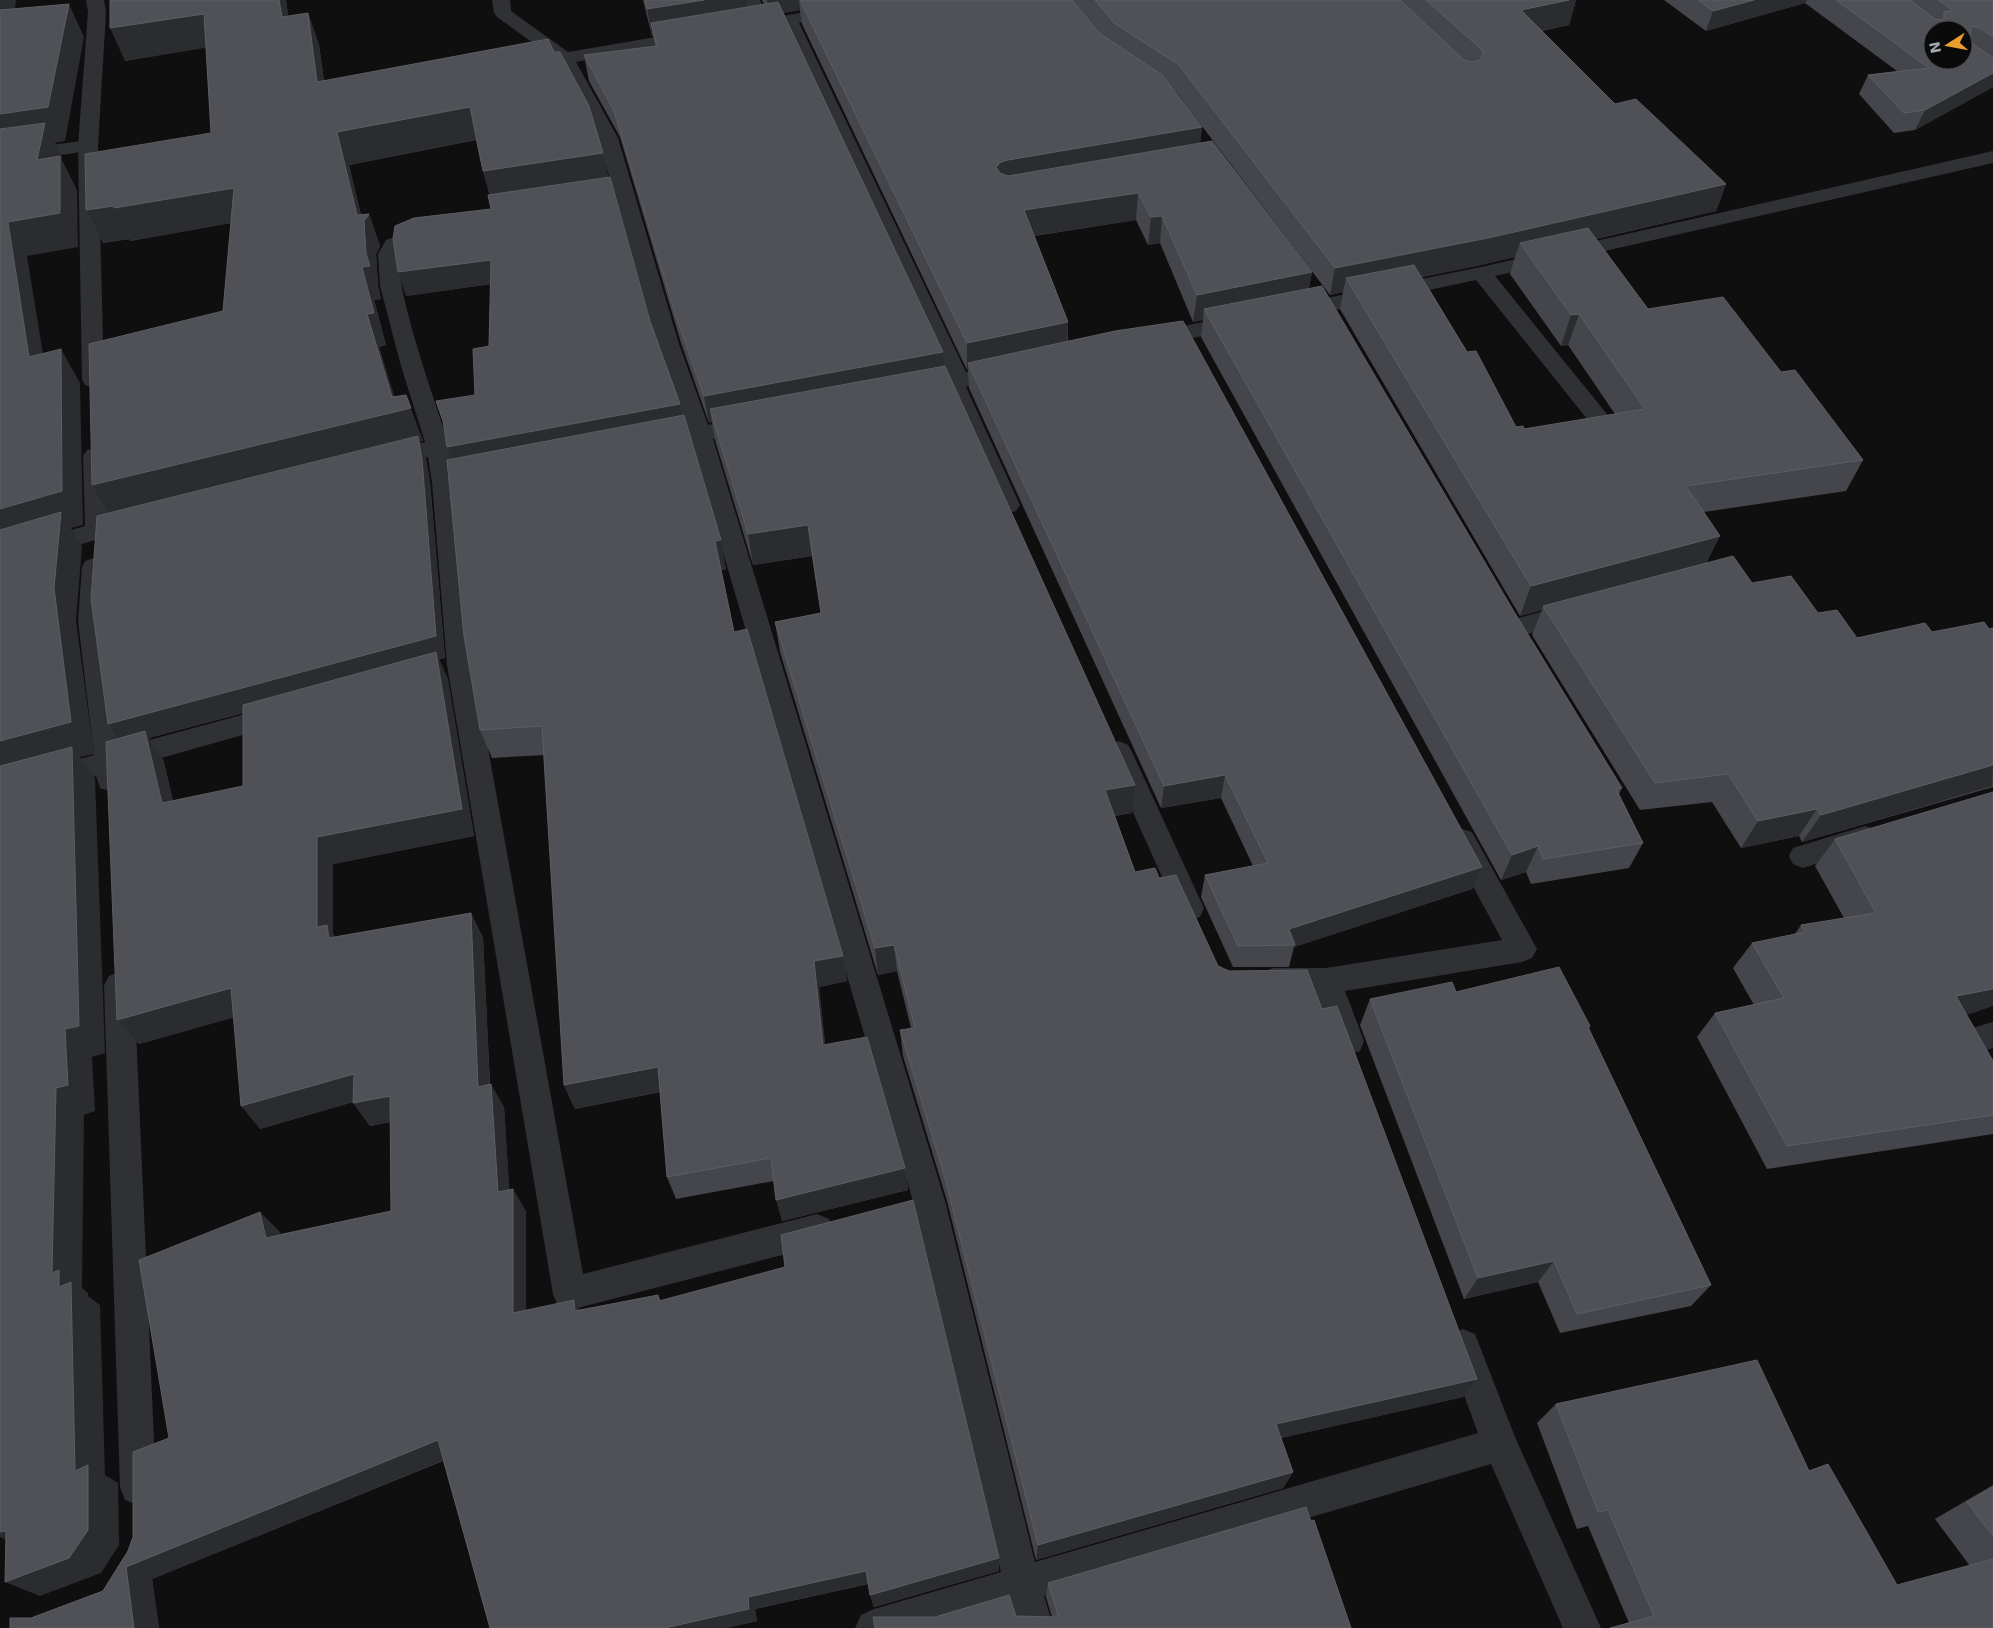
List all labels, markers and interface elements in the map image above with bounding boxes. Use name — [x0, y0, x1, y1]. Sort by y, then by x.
north arrow — [1923, 20, 1973, 70]
text: N — [1926, 40, 1944, 55]

